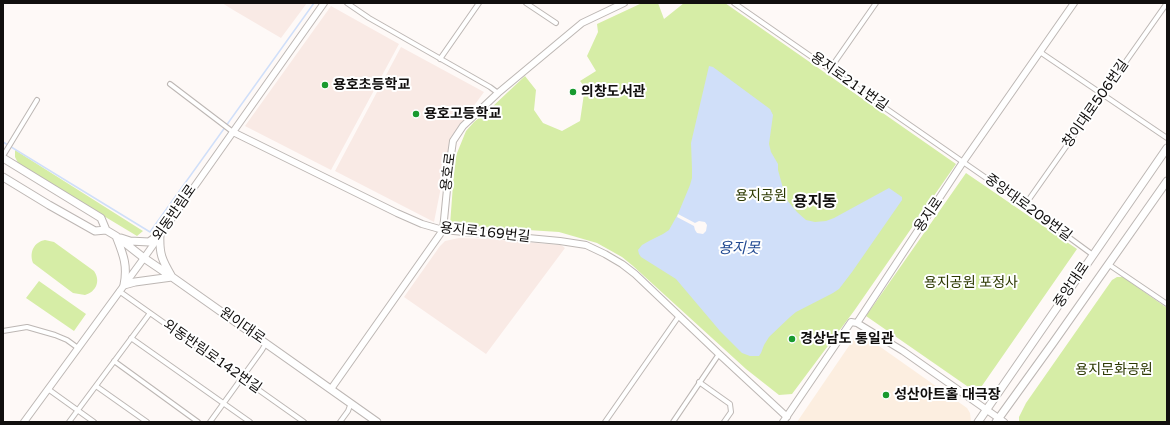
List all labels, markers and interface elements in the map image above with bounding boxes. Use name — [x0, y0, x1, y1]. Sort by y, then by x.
street label: 용지로211번길 — [807, 49, 891, 115]
street label: 창이대로506번길 — [1059, 57, 1133, 151]
place label: 용호초등학교 — [333, 77, 410, 93]
marker: 용호초등학교 — [320, 80, 330, 90]
place label: 의창도서관 — [581, 84, 645, 100]
marker: 의창도서관 — [568, 87, 578, 97]
place label: 용호고등학교 — [424, 106, 501, 122]
marker: 용호고등학교 — [411, 109, 421, 119]
street label: 용호로 — [438, 152, 460, 192]
street label: 중앙대로209번길 — [981, 171, 1075, 245]
street label: 외동반림로 — [150, 182, 200, 244]
park label: 용지공원 — [735, 188, 787, 204]
district label: 용지동 — [793, 193, 837, 213]
street label: 용지로 — [911, 194, 947, 236]
street label: 용지로169번길 — [439, 220, 531, 246]
water label: 용지못 — [718, 240, 760, 258]
street label: 중앙대로 — [1051, 259, 1093, 311]
park label: 용지공원 포정사 — [924, 275, 1018, 291]
street label: 원이대로 — [216, 304, 268, 348]
street label: 외동반림로142번길 — [159, 317, 265, 397]
place label: 경상남도 통일관 — [800, 331, 894, 347]
marker: 경상남도 통일관 — [787, 334, 797, 344]
park label: 용지문화공원 — [1075, 362, 1153, 378]
place label: 성산아트홀 대극장 — [894, 387, 1001, 403]
marker: 성산아트홀 대극장 — [881, 390, 891, 400]

